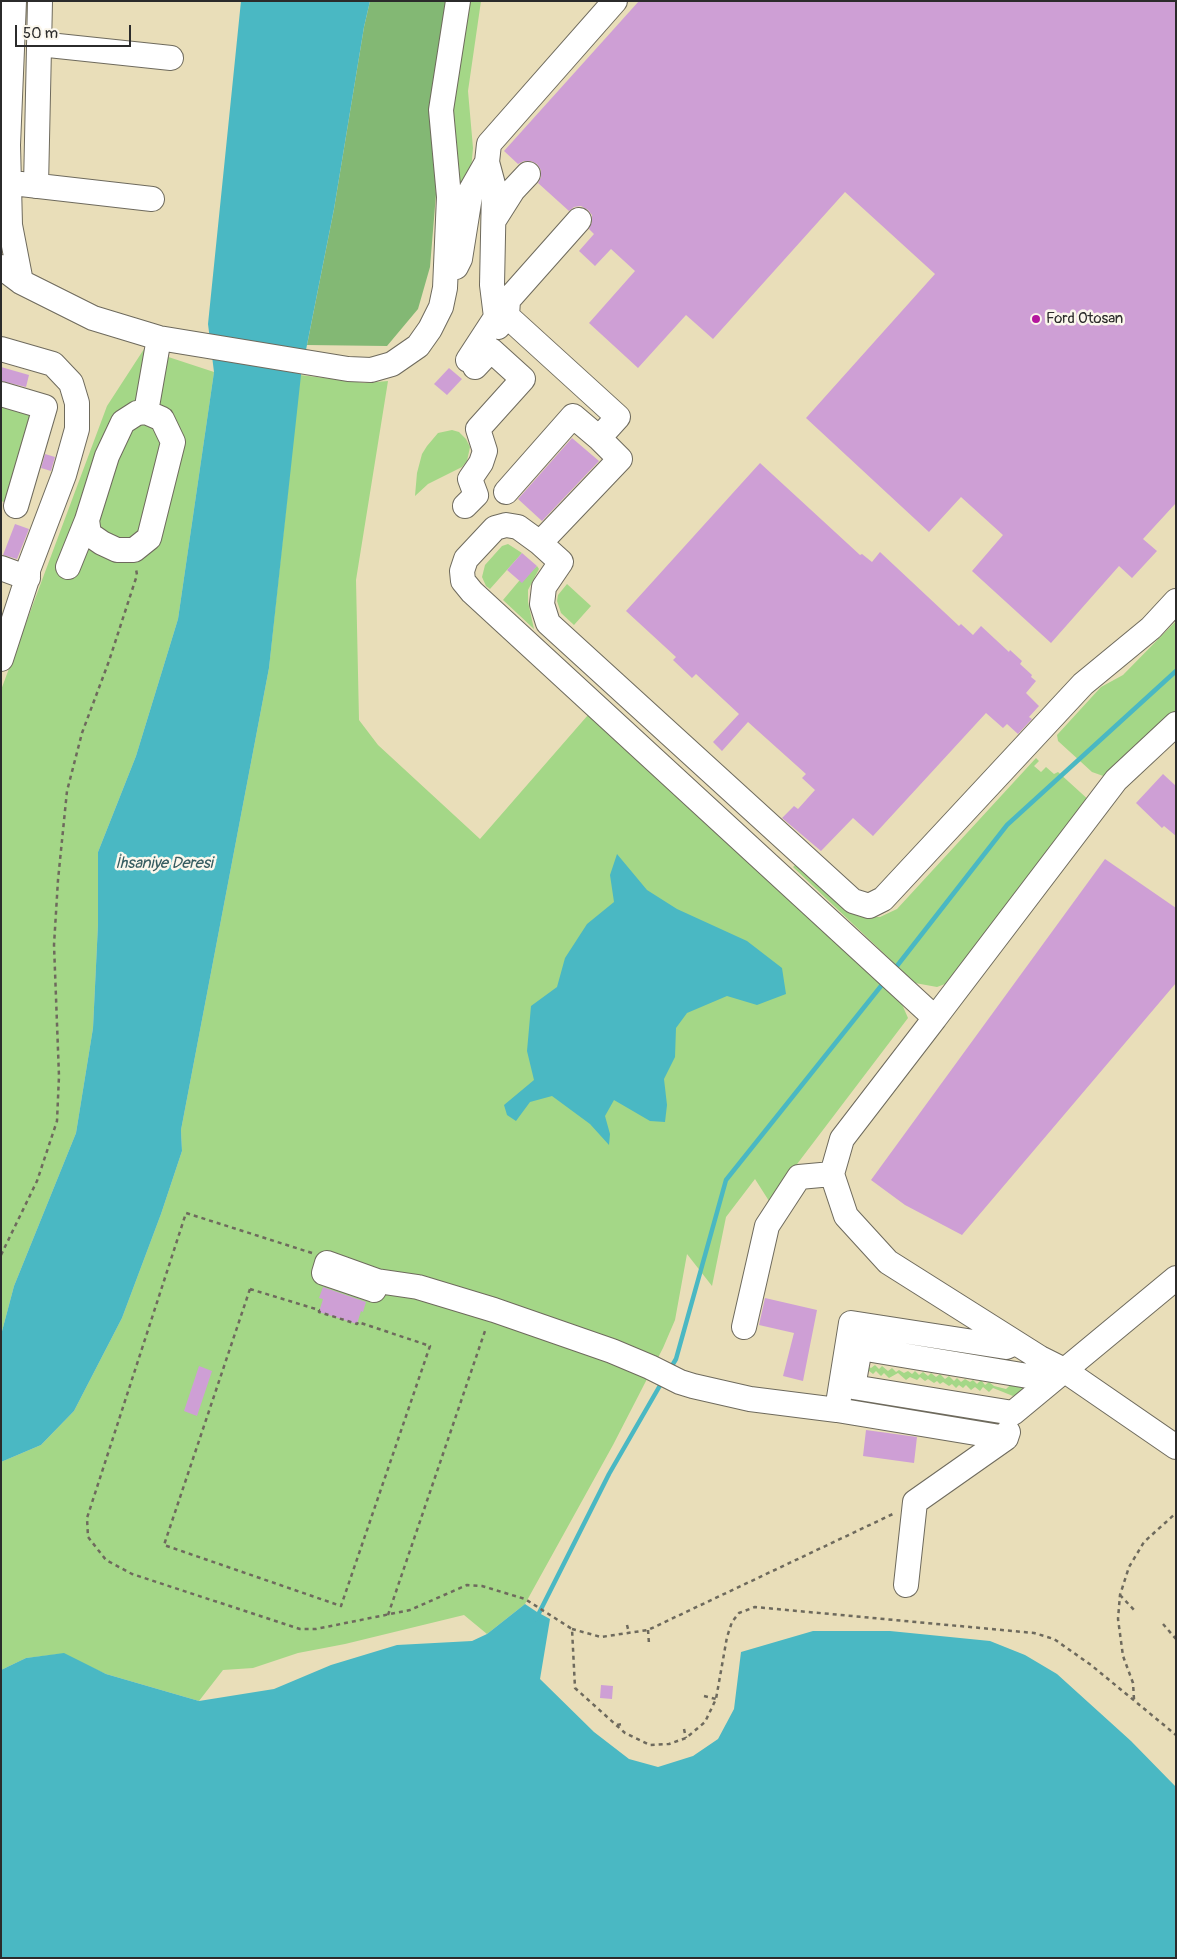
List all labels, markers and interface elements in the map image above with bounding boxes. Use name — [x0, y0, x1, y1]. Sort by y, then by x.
scale bar — [18, 15, 134, 47]
text: 50 m — [23, 24, 58, 43]
place label: Ford Otosan — [1046, 310, 1123, 328]
marker: Ford Otosan — [1030, 313, 1042, 325]
water label: İhsaniye Deresi — [115, 854, 213, 874]

